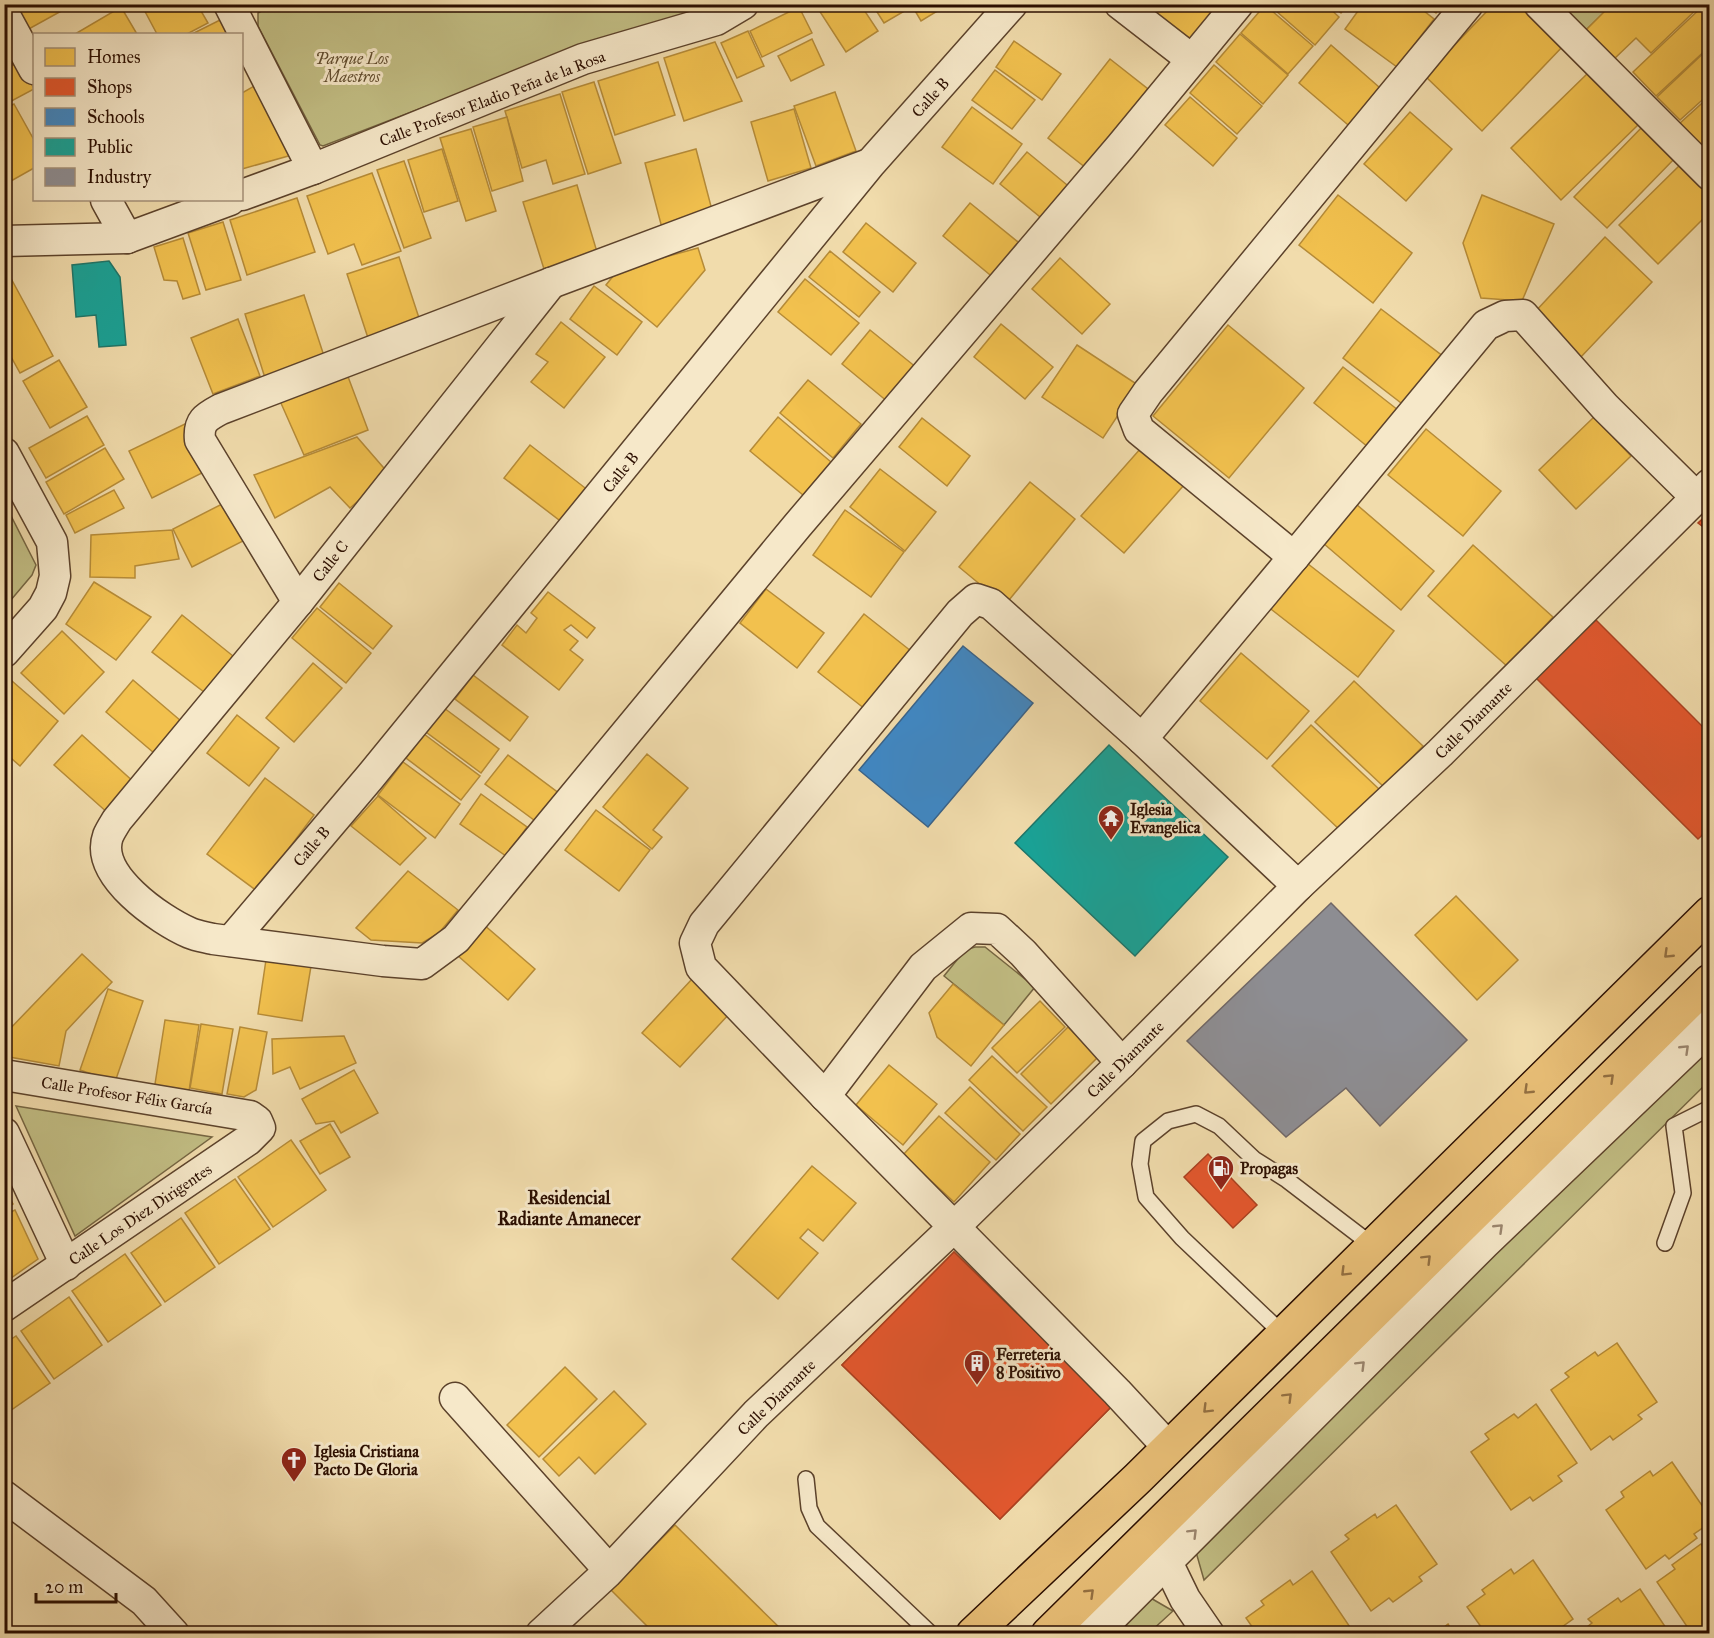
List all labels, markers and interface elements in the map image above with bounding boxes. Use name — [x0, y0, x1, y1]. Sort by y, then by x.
legend — [33, 33, 243, 201]
text: Homes — [87, 46, 141, 68]
street label: Calle Profesor Eladio Peña de la Rosa — [377, 46, 608, 150]
park label: Parque Los Maestros — [315, 49, 389, 86]
street label: Calle B — [908, 74, 953, 121]
text: Shops — [87, 76, 132, 98]
text: Schools — [87, 106, 145, 128]
text: Public — [87, 136, 133, 158]
text: Industry — [87, 166, 152, 188]
street label: Calle B — [598, 448, 643, 497]
street label: Calle C — [308, 537, 352, 586]
street label: Calle Diamante — [1431, 678, 1516, 763]
place label: Iglesia Evangelica — [1130, 800, 1202, 838]
temple icon: Iglesia Evangelica — [1096, 803, 1126, 841]
street label: Calle B — [289, 822, 334, 870]
one-way arrow — [1664, 946, 1675, 957]
street label: Calle Diamante — [1083, 1017, 1168, 1102]
one-way arrow — [1679, 1045, 1689, 1056]
street label: Calle Profesor Félix García — [40, 1073, 214, 1118]
one-way arrow — [1604, 1074, 1614, 1085]
one-way arrow — [1525, 1083, 1535, 1094]
fuel station icon: Propagas — [1206, 1153, 1236, 1191]
street label: Calle Los Diez Dirigentes — [65, 1159, 216, 1270]
place label: Propagas — [1240, 1159, 1298, 1179]
district label: Residencial Radiante Amanecer — [497, 1187, 642, 1230]
one-way arrow — [1492, 1224, 1503, 1235]
one-way arrow — [1419, 1256, 1430, 1267]
one-way arrow — [1342, 1264, 1353, 1275]
place label: Ferreteria 8 Positivo — [996, 1345, 1062, 1382]
building icon: Ferreteria 8 Positivo — [962, 1348, 992, 1386]
street label: Calle Diamante — [733, 1355, 820, 1439]
one-way arrow — [1354, 1362, 1365, 1372]
one-way arrow — [1281, 1393, 1292, 1404]
one-way arrow — [1203, 1403, 1214, 1413]
place label: Iglesia Cristiana Pacto De Gloria — [314, 1442, 420, 1479]
church icon: Iglesia Cristiana Pacto De Gloria — [279, 1445, 309, 1483]
one-way arrow — [1186, 1529, 1197, 1540]
scale bar — [36, 1566, 116, 1604]
text: 20 m — [45, 1576, 83, 1598]
one-way arrow — [1082, 1589, 1093, 1600]

